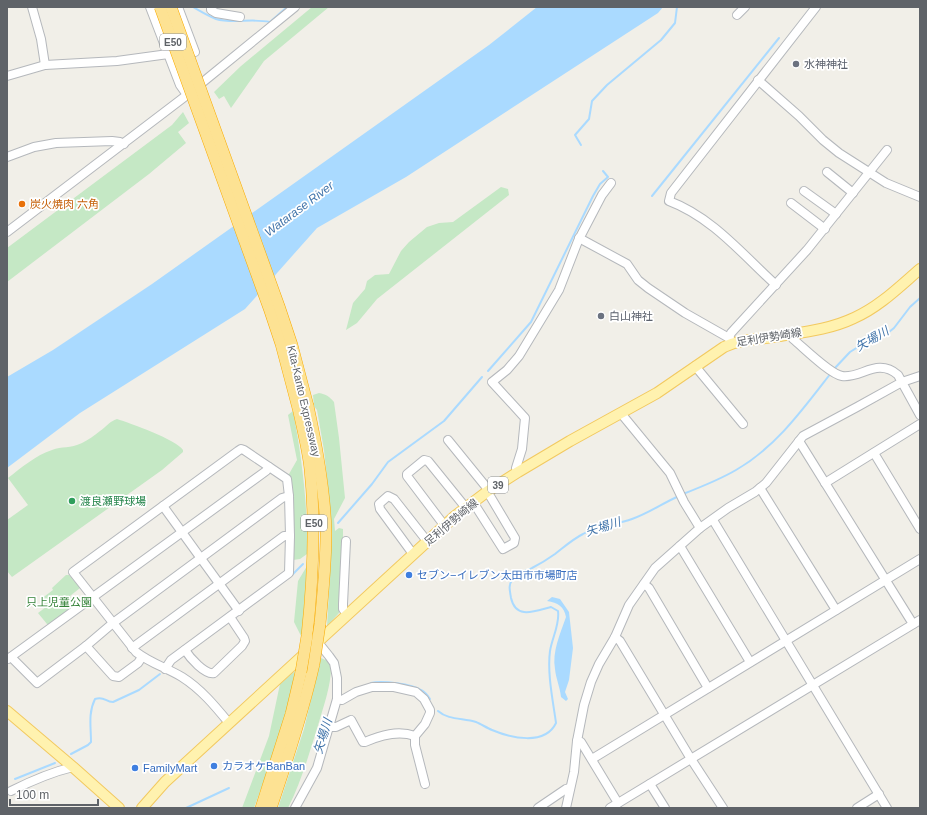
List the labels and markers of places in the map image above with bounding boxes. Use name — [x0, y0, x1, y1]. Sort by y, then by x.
place label: 水神神社 — [804, 58, 848, 70]
marker: 水神神社 — [791, 59, 801, 69]
place label: 炭火焼肉 六角 — [30, 198, 99, 210]
marker: 炭火焼肉 六角 — [17, 199, 27, 209]
place label: 白山神社 — [609, 310, 653, 322]
marker: 白山神社 — [596, 311, 606, 321]
place label: 渡良瀬野球場 — [80, 495, 146, 507]
marker: 渡良瀬野球場 — [67, 496, 77, 506]
place label: セブン−イレブン太田市市場町店 — [417, 569, 577, 581]
marker: セブン−イレブン太田市市場町店 — [404, 570, 414, 580]
place label: カラオケBanBan — [222, 760, 305, 772]
marker: カラオケBanBan — [209, 761, 219, 771]
place label: FamilyMart — [143, 762, 197, 774]
marker: FamilyMart — [130, 763, 140, 773]

